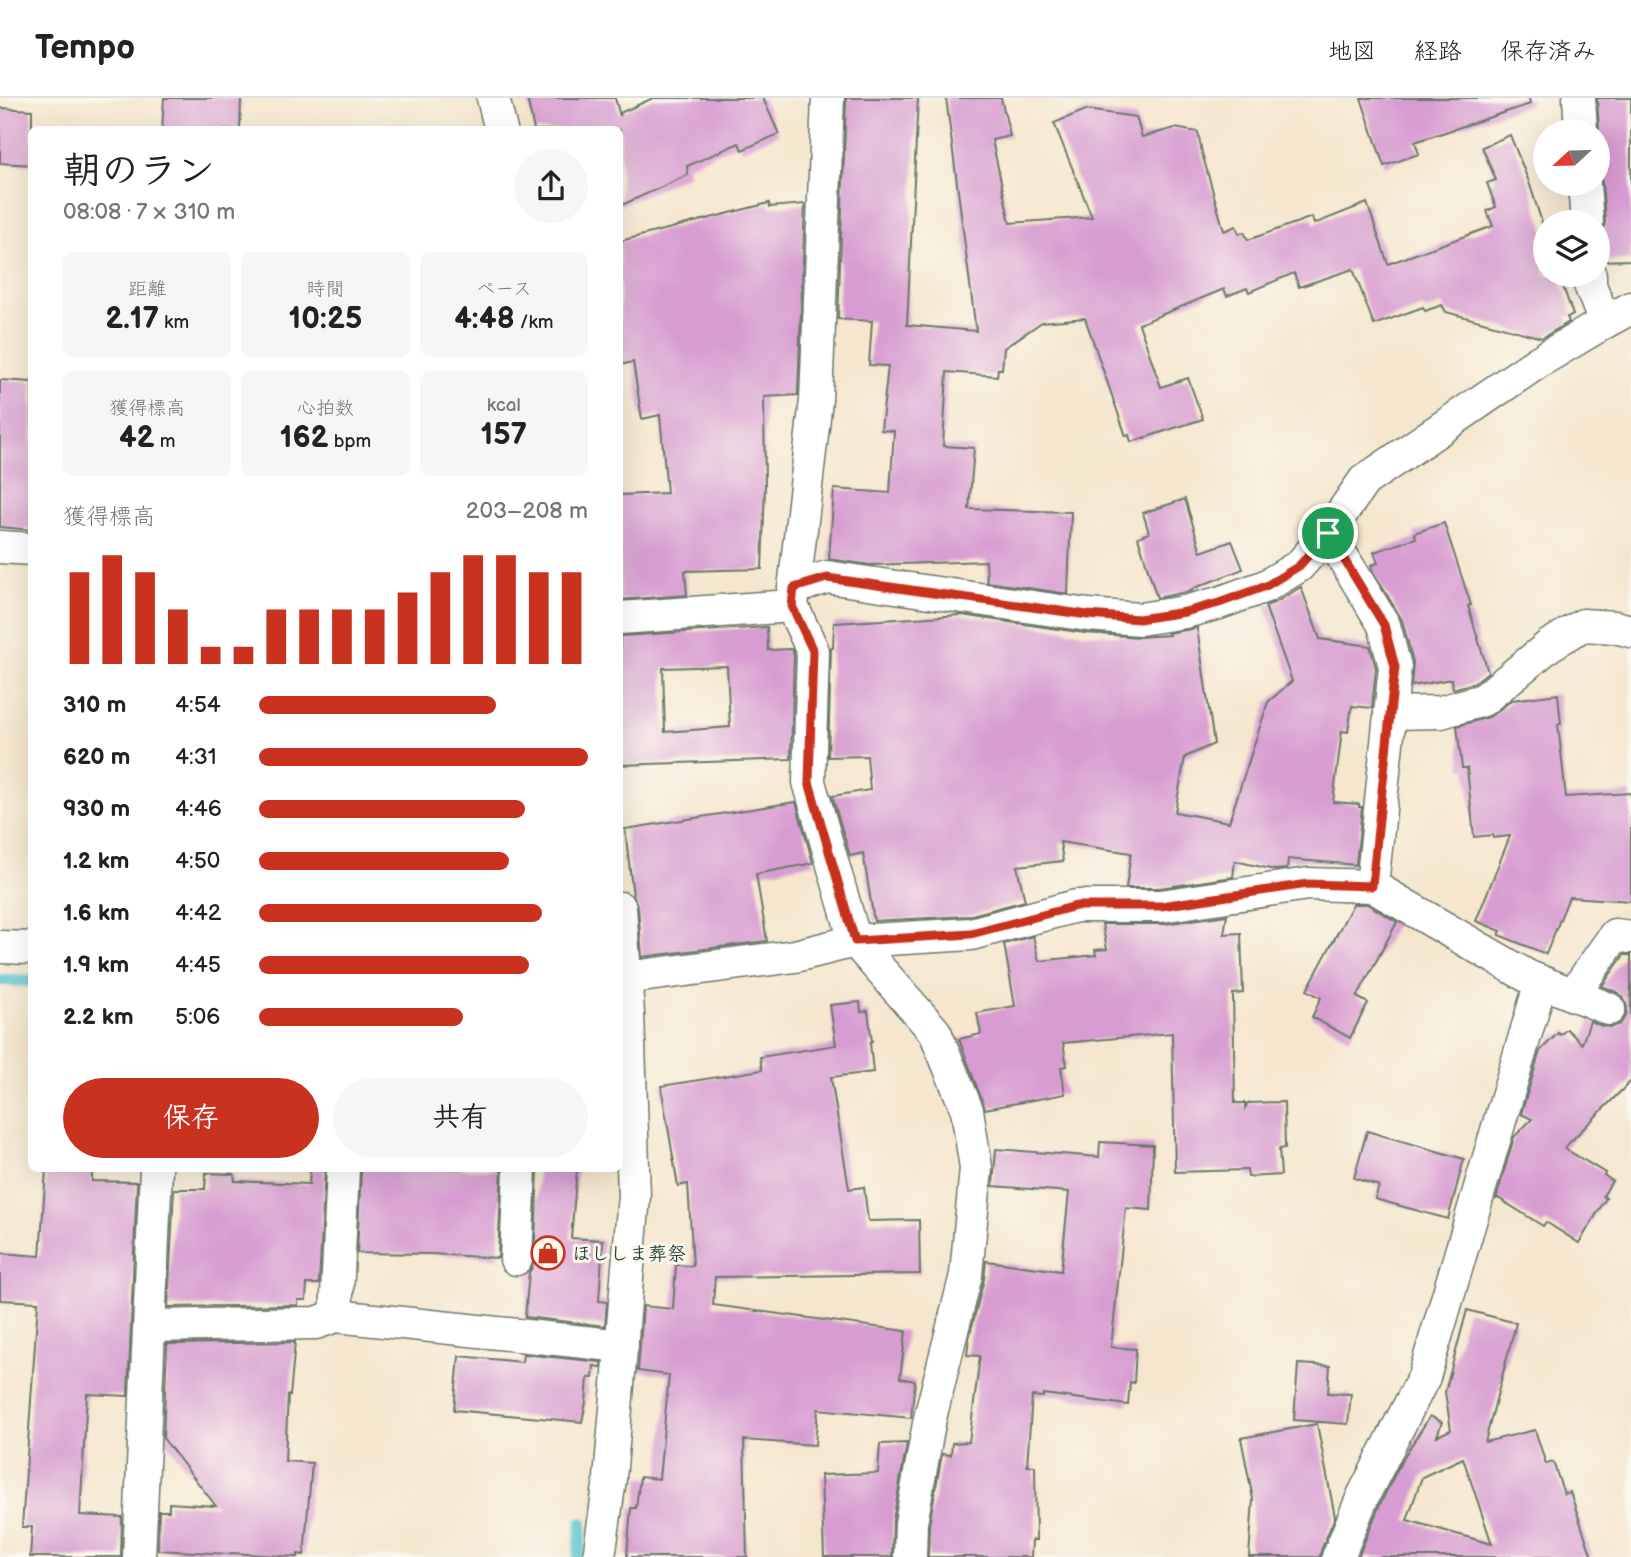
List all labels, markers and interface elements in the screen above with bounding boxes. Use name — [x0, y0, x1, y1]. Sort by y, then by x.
text: Tempo — [35, 28, 135, 68]
text: 地図 — [1328, 37, 1376, 66]
text: 経路 — [1414, 37, 1462, 66]
text: 保存済み — [1500, 37, 1596, 66]
north arrow — [1533, 119, 1610, 196]
map controls — [1533, 119, 1610, 287]
text: 朝のラン — [63, 149, 215, 194]
button: share — [514, 149, 588, 223]
text: 08:08 · 7 × 310 m — [63, 198, 235, 226]
button: layers — [1533, 210, 1610, 287]
text: 距離 — [128, 278, 166, 301]
text: 時間 — [306, 278, 345, 301]
text: ペース — [476, 278, 532, 301]
text: 2.17 — [105, 301, 159, 337]
text: 10:25 — [289, 301, 362, 337]
text: 4:48 — [454, 301, 515, 337]
text: km — [159, 311, 189, 334]
text: /km — [515, 311, 553, 334]
text: kcal — [487, 394, 521, 417]
text: 獲得標高 — [109, 397, 185, 420]
text: 心拍数 — [297, 397, 354, 420]
text: 157 — [481, 417, 527, 453]
text: 42 — [119, 420, 155, 456]
text: 162 — [280, 420, 329, 456]
text: m — [155, 430, 175, 453]
text: bpm — [329, 430, 371, 453]
text: 203–208 m — [466, 497, 588, 525]
text: 獲得標高 — [63, 503, 155, 531]
pin — [1298, 503, 1358, 563]
icon: arrive — [1309, 514, 1347, 552]
text: 310 m — [63, 691, 126, 719]
text: 4:54 — [175, 691, 221, 719]
text: 620 m — [63, 743, 130, 771]
text: 4:31 — [175, 743, 217, 771]
text: 930 m — [63, 795, 130, 823]
text: 4:46 — [175, 795, 222, 823]
text: 1.2 km — [63, 847, 129, 875]
text: 4:50 — [175, 847, 220, 875]
text: 1.6 km — [63, 899, 130, 927]
text: 4:42 — [175, 899, 221, 927]
text: 1.9 km — [63, 951, 129, 979]
text: 4:45 — [175, 951, 221, 979]
text: 2.2 km — [63, 1003, 134, 1031]
text: 5:06 — [175, 1003, 220, 1031]
button: 保存 — [63, 1078, 319, 1158]
button: 共有 — [333, 1078, 588, 1158]
shop icon: ほししま葬祭 — [529, 1234, 567, 1272]
place label: ほししま葬祭 — [572, 1243, 686, 1266]

